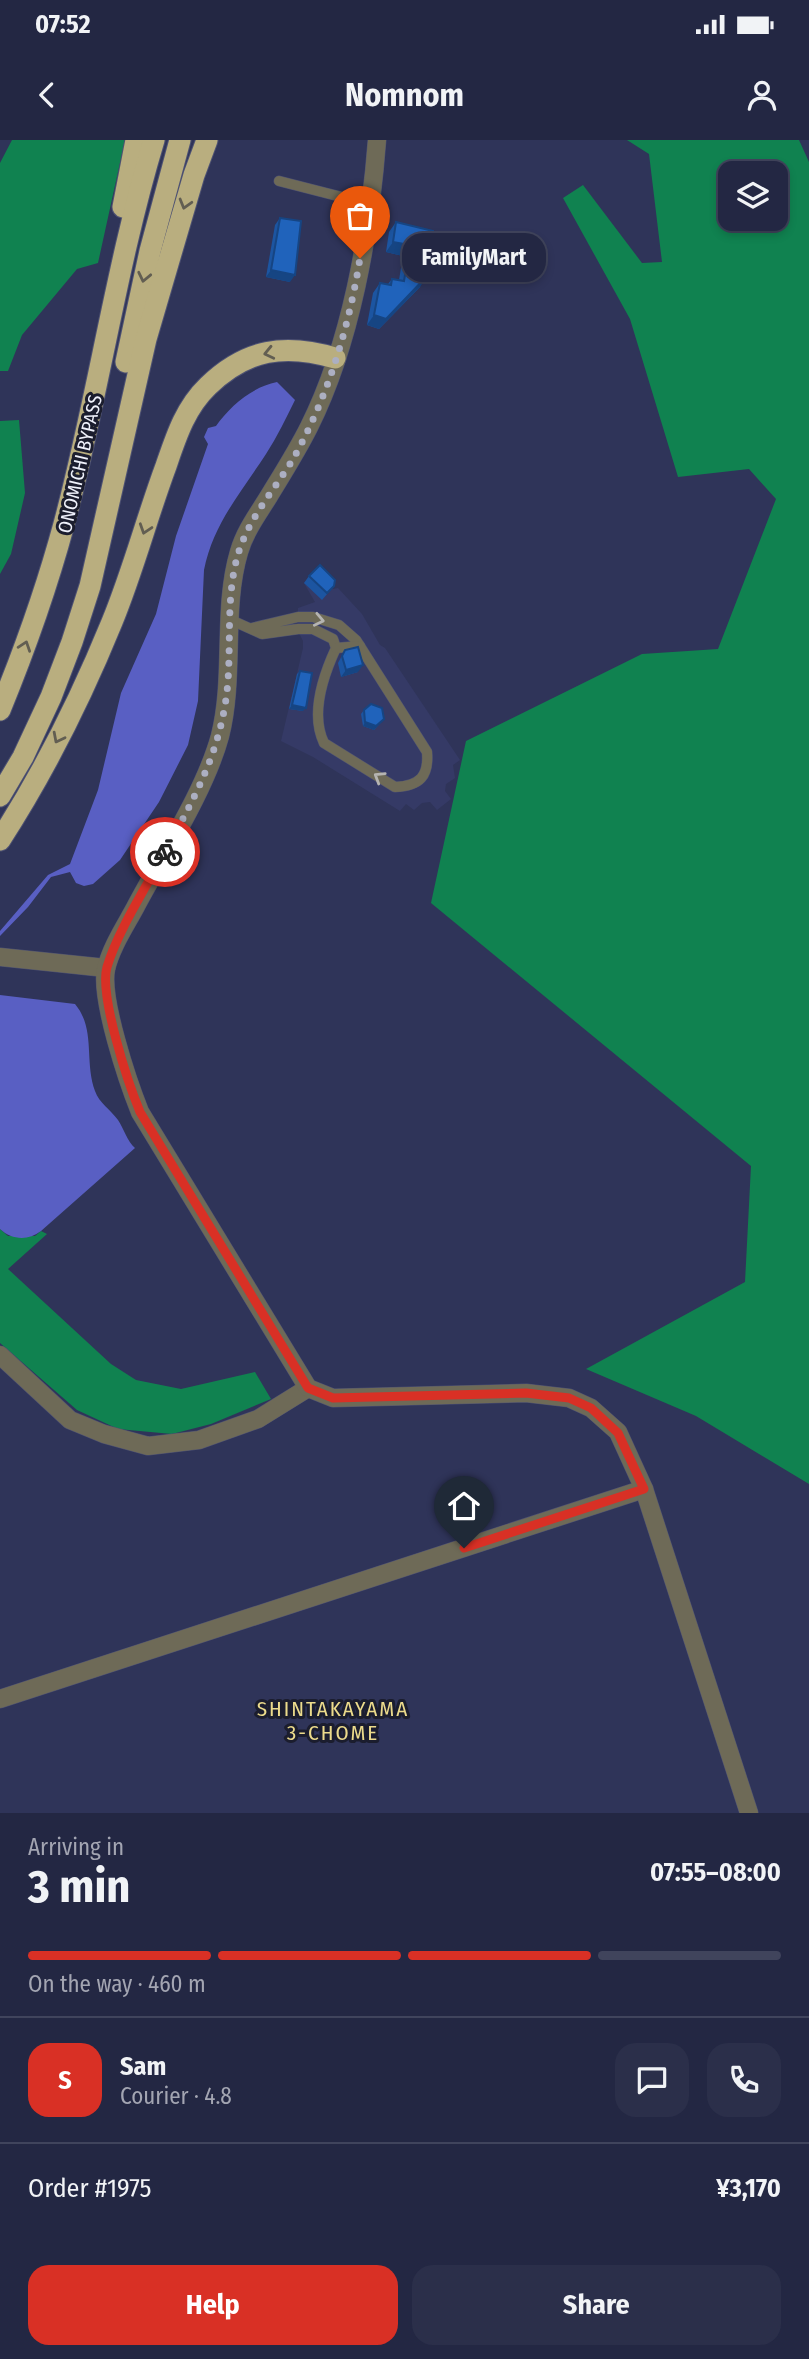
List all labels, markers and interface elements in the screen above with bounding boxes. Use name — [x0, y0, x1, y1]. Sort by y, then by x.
text: 07:52 — [35, 9, 90, 40]
icon: back — [28, 76, 66, 114]
text: Nomnom — [345, 76, 464, 114]
icon: person — [743, 76, 781, 114]
map controls — [718, 161, 788, 231]
button: layers — [718, 161, 788, 231]
pin — [330, 186, 390, 258]
icon: bag — [341, 197, 379, 235]
one-way arrow — [179, 198, 193, 210]
callout: FamilyMart — [402, 234, 546, 282]
text: FamilyMart — [421, 243, 527, 271]
one-way arrow — [138, 271, 153, 283]
one-way arrow — [263, 345, 275, 359]
street label: ONOMICHI BYPASS — [53, 393, 107, 535]
one-way arrow — [139, 522, 153, 534]
one-way arrow — [313, 611, 325, 626]
one-way arrow — [17, 641, 31, 653]
one-way arrow — [52, 731, 66, 743]
one-way arrow — [374, 773, 387, 786]
courier — [130, 817, 200, 887]
icon: bike — [146, 833, 184, 871]
pin — [434, 1476, 494, 1548]
icon: home — [445, 1487, 483, 1525]
district label: SHINTAKAYAMA 3-CHOME — [257, 1696, 409, 1746]
text: Arriving in — [28, 1833, 124, 1861]
text: 07:55–08:00 — [650, 1857, 781, 1888]
text: 3 min — [28, 1859, 130, 1914]
text: On the way · 460 m — [28, 1970, 206, 1998]
button: chat — [615, 2043, 689, 2117]
button: phone — [707, 2043, 781, 2117]
text: Sam — [120, 2051, 166, 2082]
text: S — [58, 2065, 72, 2096]
text: Courier · 4.8 — [120, 2082, 232, 2110]
text: Order #1975 — [28, 2173, 151, 2204]
text: ¥3,170 — [716, 2173, 781, 2204]
button: Help — [28, 2265, 398, 2345]
button: Share — [412, 2265, 781, 2345]

